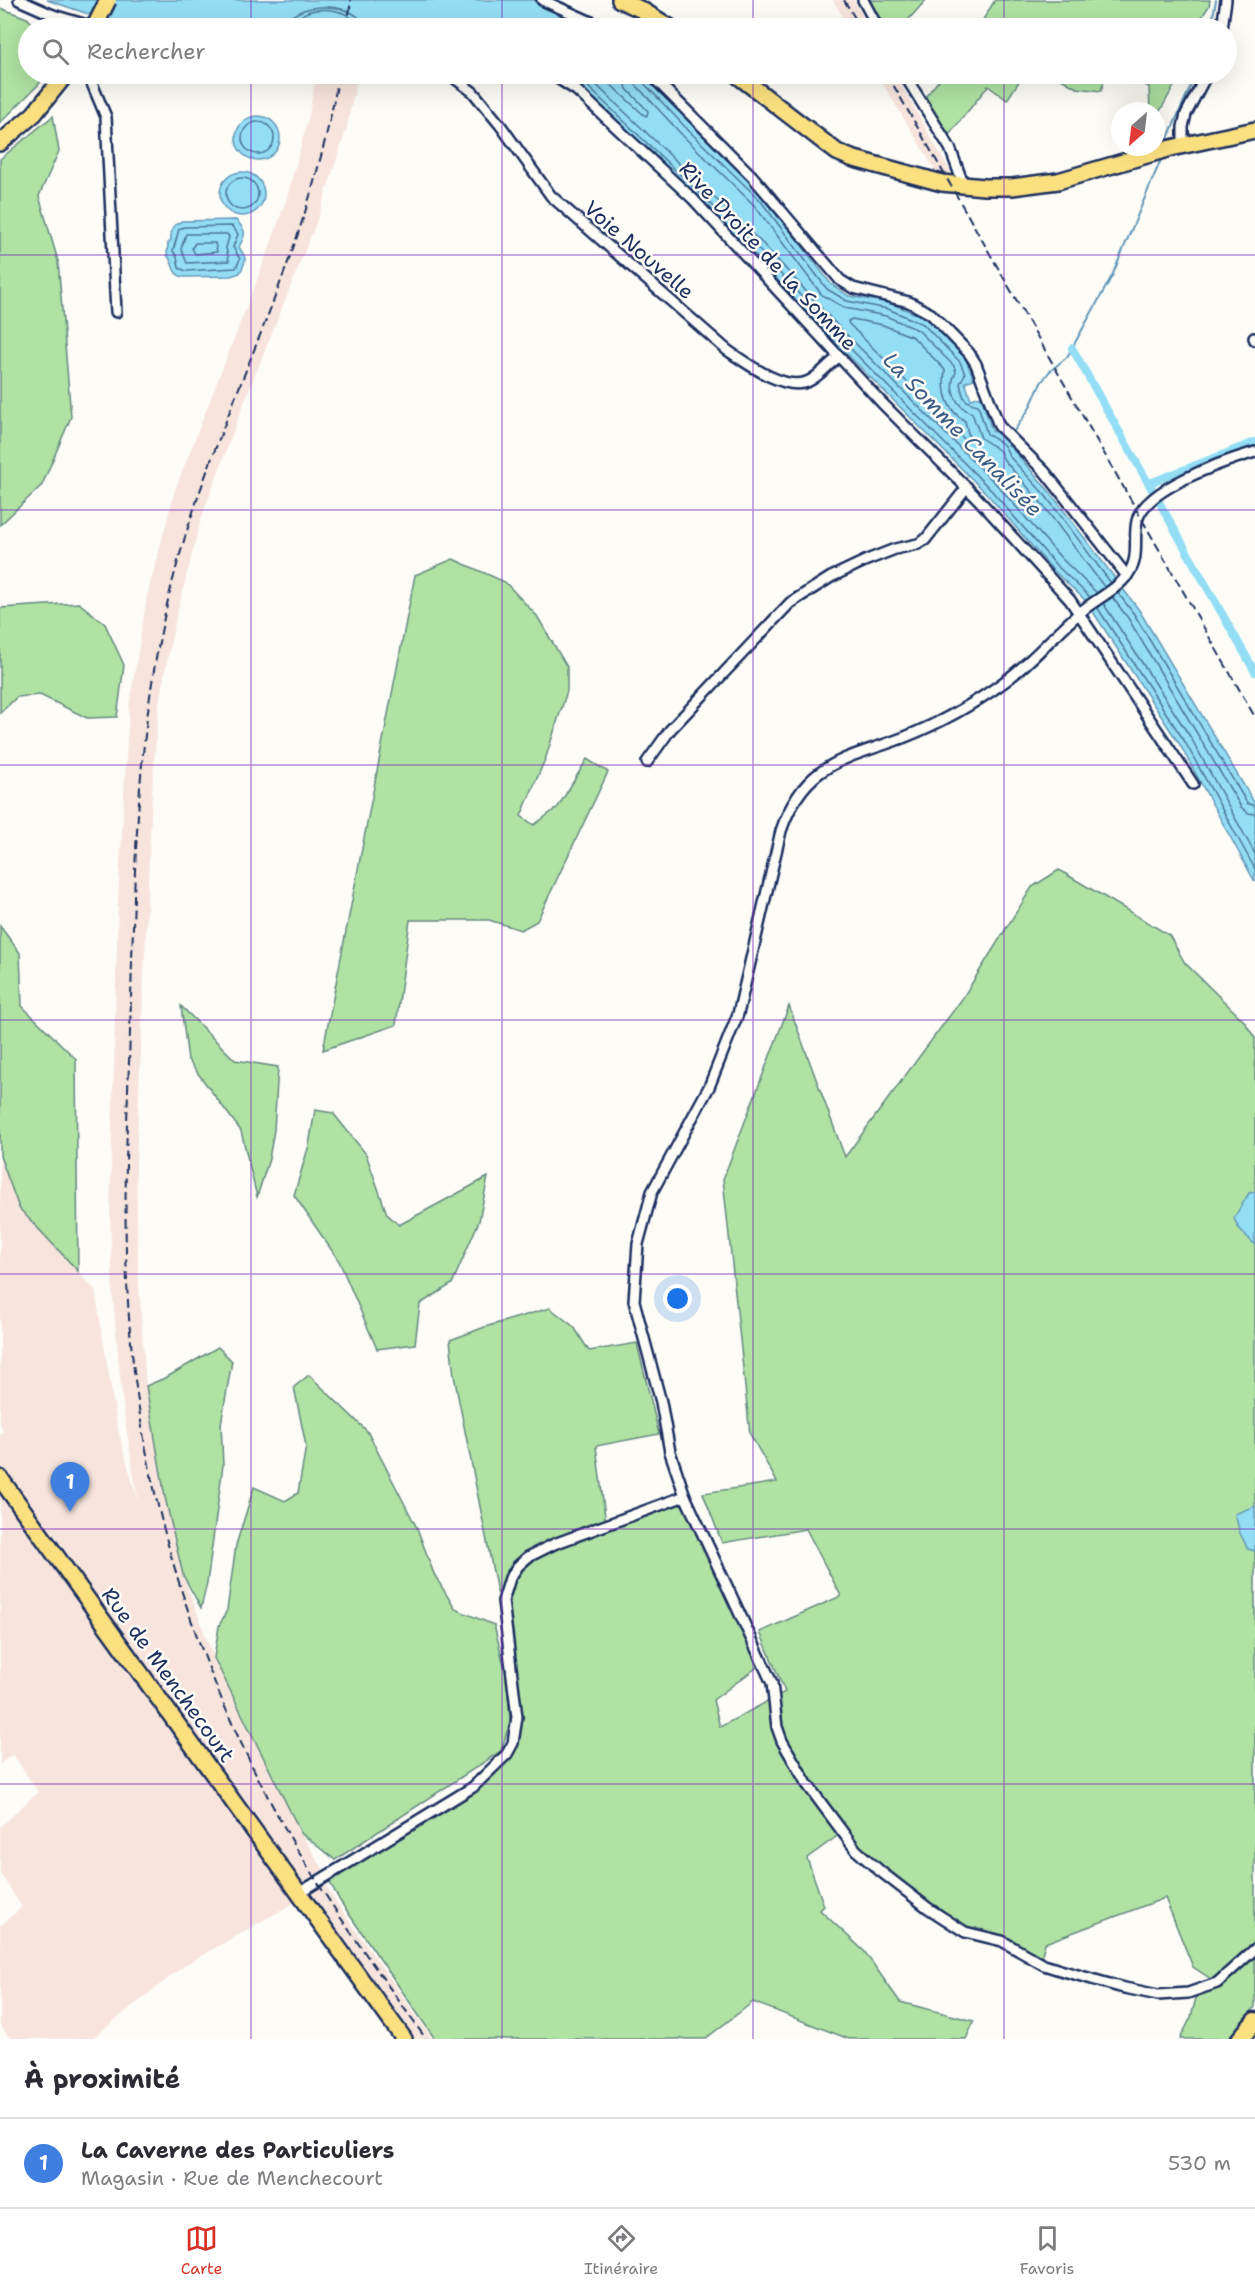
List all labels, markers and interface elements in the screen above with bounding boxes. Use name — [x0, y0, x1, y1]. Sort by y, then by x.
search box — [18, 18, 1237, 84]
icon: search — [39, 35, 72, 68]
text: Rechercher — [87, 37, 206, 66]
north arrow — [1111, 102, 1165, 156]
street label: Rive Droite de la Somme — [673, 155, 863, 357]
street label: Voie Nouvelle — [578, 194, 700, 306]
water label: La Somme Canalisée — [876, 346, 1049, 523]
your location — [663, 1284, 692, 1313]
pin: 1 — [50, 1462, 90, 1512]
street label: Rue de Menchecourt — [95, 1582, 241, 1768]
text: À proximité — [24, 2061, 180, 2096]
text: La Caverne des Particuliers — [81, 2136, 394, 2165]
text: 1 — [39, 2150, 48, 2176]
text: 530 m — [1168, 2150, 1231, 2176]
text: Magasin · Rue de Menchecourt — [81, 2165, 383, 2191]
tab: Carte — [181, 2222, 223, 2279]
tab: Itinéraire — [584, 2222, 658, 2279]
tab: Favoris — [1020, 2222, 1074, 2279]

